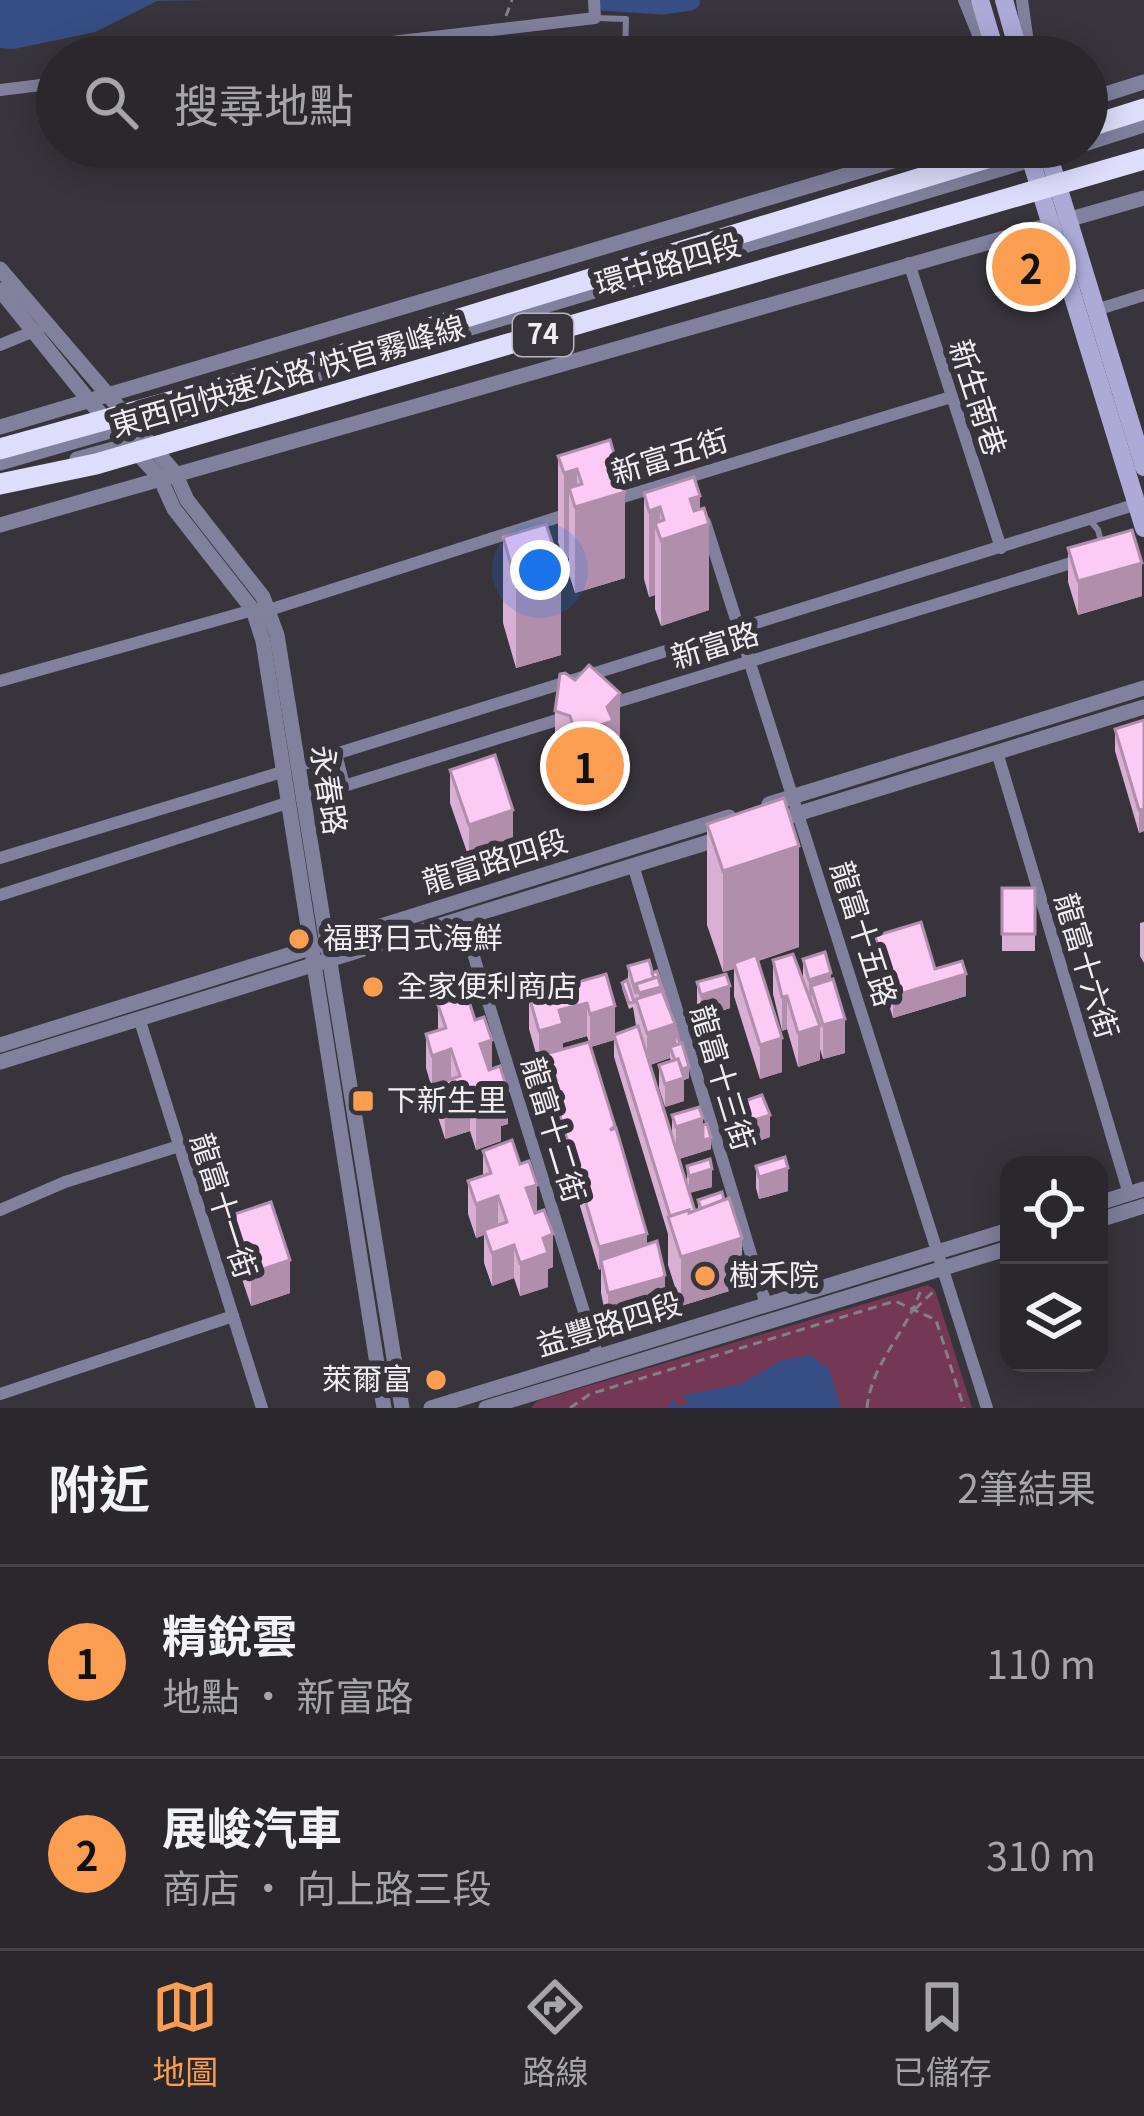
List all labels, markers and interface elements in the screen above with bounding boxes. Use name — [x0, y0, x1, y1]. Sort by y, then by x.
search box — [36, 36, 1108, 168]
icon: search — [78, 69, 144, 135]
text: 搜尋地點 — [174, 70, 354, 135]
street label: 環中路四段 — [589, 220, 745, 304]
pin: 2 — [992, 222, 1070, 312]
street label: 東西向快速公路 快官霧峰線 — [105, 302, 470, 446]
road number: 74 — [513, 314, 573, 356]
street label: 新生南巷 — [940, 333, 1019, 461]
street label: 新富五街 — [605, 416, 733, 493]
your location — [510, 540, 570, 600]
street label: 新富路 — [665, 609, 764, 677]
pin: 1 — [546, 721, 624, 811]
street label: 永春路 — [302, 742, 360, 837]
street label: 龍富路四段 — [416, 816, 572, 902]
street label: 龍富十五路 — [822, 855, 910, 1011]
street label: 龍富十六街 — [1046, 887, 1132, 1043]
place label: 福野日式海鮮 — [323, 914, 503, 958]
marker: 福野日式海鮮 — [286, 926, 312, 952]
place label: 全家便利商店 — [397, 962, 577, 1006]
marker: 全家便利商店 — [360, 974, 386, 1000]
street label: 龍富十三街 — [682, 999, 768, 1155]
street label: 龍富十二街 — [513, 1051, 599, 1207]
place label: 下新生里 — [387, 1076, 507, 1120]
marker: 下新生里 — [350, 1088, 376, 1114]
street label: 龍富十一街 — [182, 1127, 270, 1283]
map controls — [1000, 1156, 1108, 1372]
button: locate — [1000, 1156, 1108, 1264]
place label: 樹禾院 — [729, 1251, 819, 1295]
marker: 樹禾院 — [692, 1263, 718, 1289]
button: layers — [1000, 1264, 1108, 1372]
street label: 益豐路四段 — [530, 1279, 686, 1365]
place label: 萊爾富 — [322, 1355, 412, 1399]
marker: 萊爾富 — [423, 1367, 449, 1393]
text: 附近 — [48, 1449, 150, 1523]
text: 2筆結果 — [957, 1458, 1096, 1514]
text: 精銳雲 — [162, 1601, 297, 1666]
text: 1 — [75, 1634, 99, 1690]
text: 110 m — [986, 1634, 1096, 1690]
text: 地點 · 新富路 — [162, 1666, 413, 1722]
text: 展峻汽車 — [162, 1793, 342, 1858]
text: 2 — [75, 1826, 99, 1882]
text: 310 m — [986, 1826, 1096, 1882]
text: 商店 · 向上路三段 — [162, 1858, 491, 1914]
tab: 地圖 — [152, 1974, 218, 2094]
tab: 路線 — [522, 1974, 588, 2094]
tab: 已儲存 — [893, 1974, 992, 2094]

